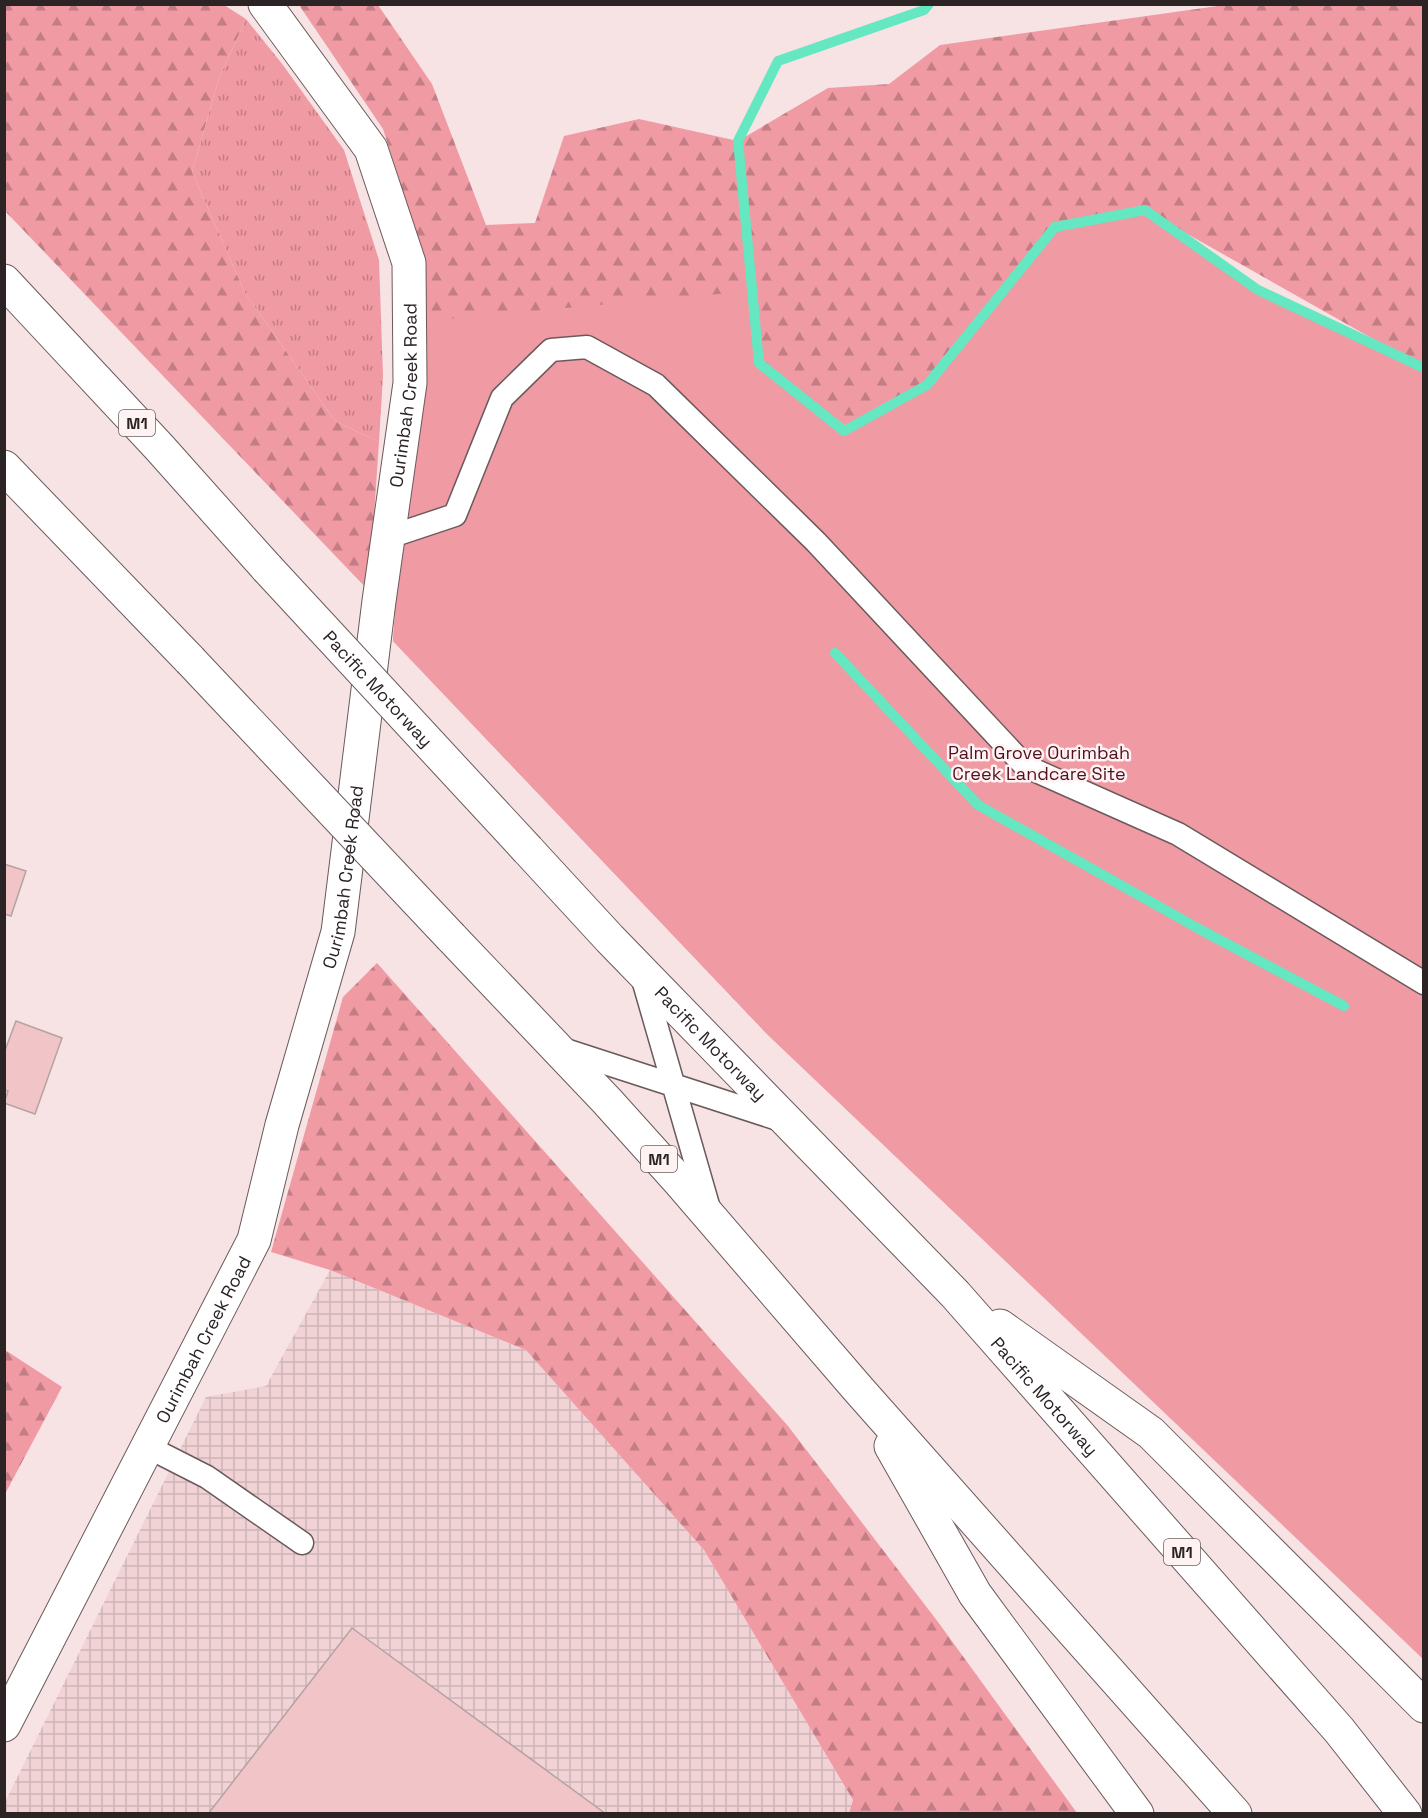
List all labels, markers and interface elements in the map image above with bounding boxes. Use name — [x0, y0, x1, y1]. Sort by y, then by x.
street label: Ourimbah Creek Road — [384, 303, 421, 489]
road number: M1 — [119, 410, 155, 436]
street label: Pacific Motorway — [319, 625, 438, 752]
park label: Palm Grove Ourimbah Creek Landcare Site — [948, 741, 1130, 785]
street label: Ourimbah Creek Road — [316, 784, 368, 971]
street label: Pacific Motorway — [650, 981, 772, 1105]
road number: M1 — [641, 1146, 677, 1172]
street label: Ourimbah Creek Road — [150, 1252, 256, 1427]
street label: Pacific Motorway — [986, 1332, 1103, 1460]
road number: M1 — [1164, 1539, 1200, 1565]

